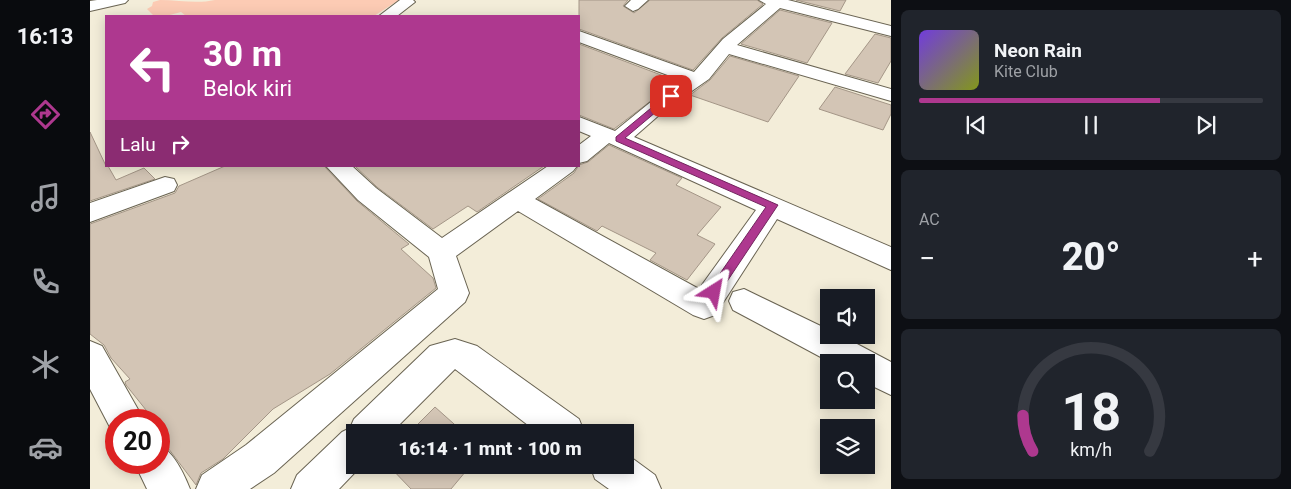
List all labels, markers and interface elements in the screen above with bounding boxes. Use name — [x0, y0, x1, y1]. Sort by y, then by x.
text: 16:13 — [17, 24, 73, 49]
text: 30 m — [203, 34, 282, 75]
icon: left — [120, 35, 185, 100]
text: Neon Rain — [994, 39, 1082, 62]
text: Kite Club — [994, 62, 1058, 81]
pin — [650, 75, 692, 117]
text: Belok kiri — [203, 76, 292, 101]
icon: arrive — [657, 82, 685, 110]
icon: directions — [28, 97, 63, 132]
icon: previous — [962, 111, 990, 139]
icon: pause — [1077, 111, 1105, 139]
icon: next — [1192, 111, 1220, 139]
icon: right — [166, 130, 194, 158]
text: Lalu — [120, 133, 156, 156]
icon: music — [28, 180, 63, 215]
text: AC — [919, 210, 940, 229]
text: 20° — [1062, 235, 1120, 279]
text: − — [919, 242, 935, 275]
text: + — [1247, 242, 1263, 275]
icon: phone — [28, 264, 63, 299]
position arrow — [687, 265, 739, 317]
map controls — [820, 289, 875, 474]
button: sound — [820, 289, 875, 344]
icon: climate — [28, 347, 63, 382]
button: search — [820, 354, 875, 409]
text: 18 — [1061, 382, 1121, 443]
speed limit sign: 20 — [105, 409, 170, 474]
button: layers — [820, 419, 875, 474]
icon: car — [28, 430, 63, 465]
text: 16:14 · 1 mnt · 100 m — [398, 437, 582, 460]
text: km/h — [1070, 439, 1112, 460]

